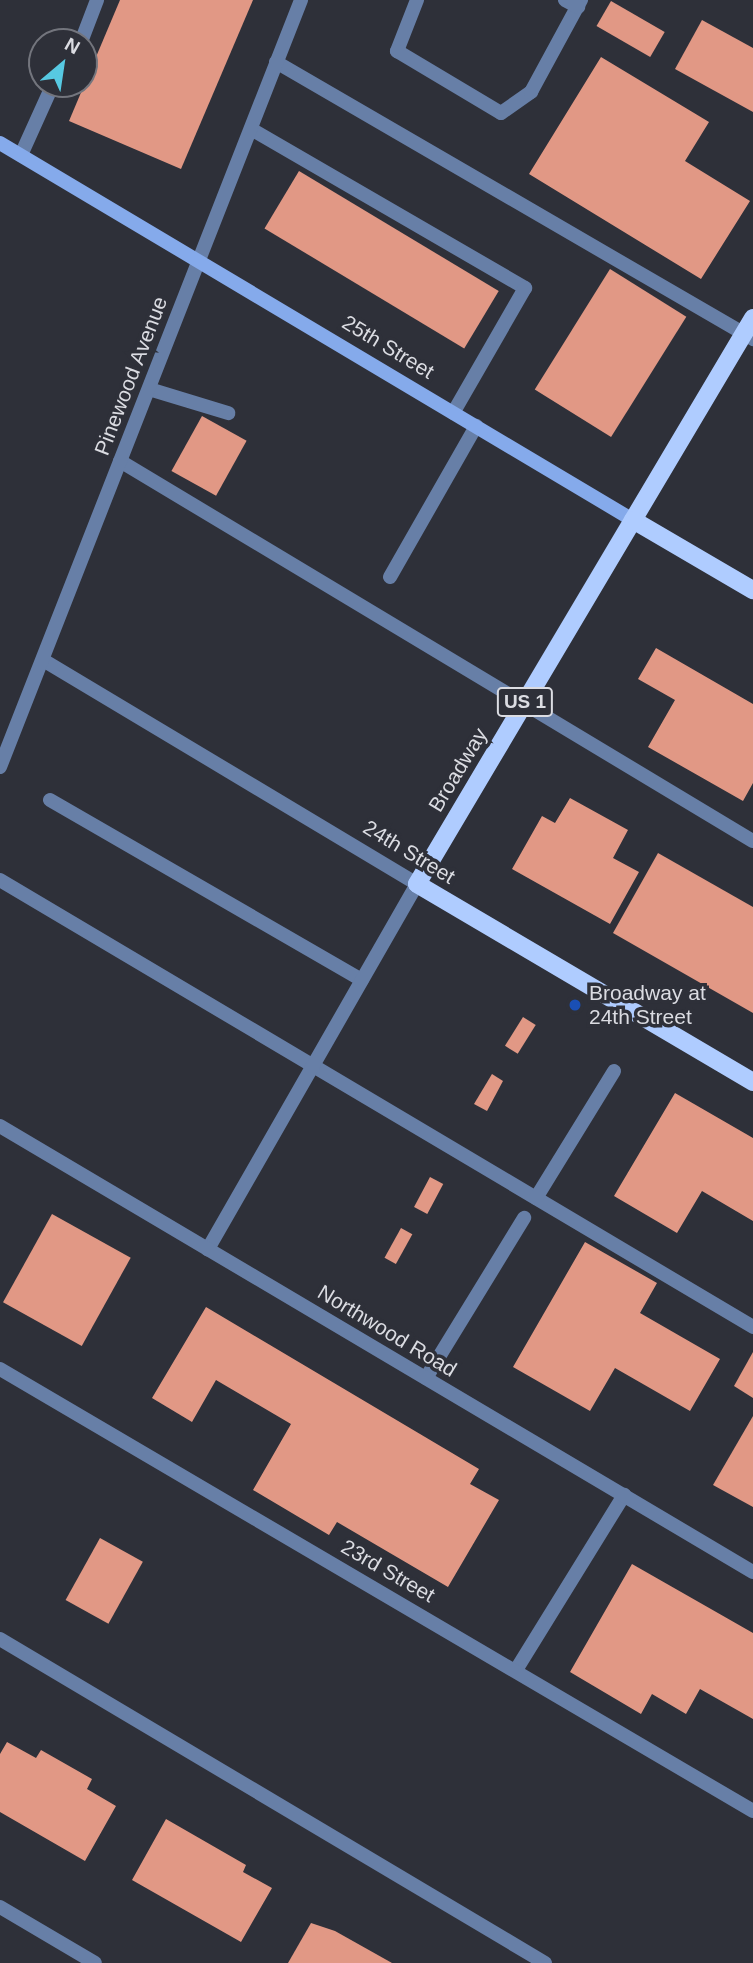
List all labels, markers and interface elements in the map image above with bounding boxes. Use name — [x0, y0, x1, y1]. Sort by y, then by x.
north arrow — [28, 28, 98, 98]
text: N — [61, 33, 84, 58]
street label: Pinewood Avenue — [89, 293, 173, 459]
street label: 25th Street — [337, 310, 439, 384]
road number: US 1 — [495, 687, 555, 718]
street label: Broadway — [423, 723, 493, 817]
street label: 24th Street — [358, 815, 460, 889]
place label: Broadway at 24th Street — [589, 980, 706, 1030]
marker: Broadway at 24th Street — [567, 997, 583, 1013]
street label: Northwood Road — [313, 1280, 461, 1382]
street label: 23rd Street — [337, 1534, 439, 1608]

